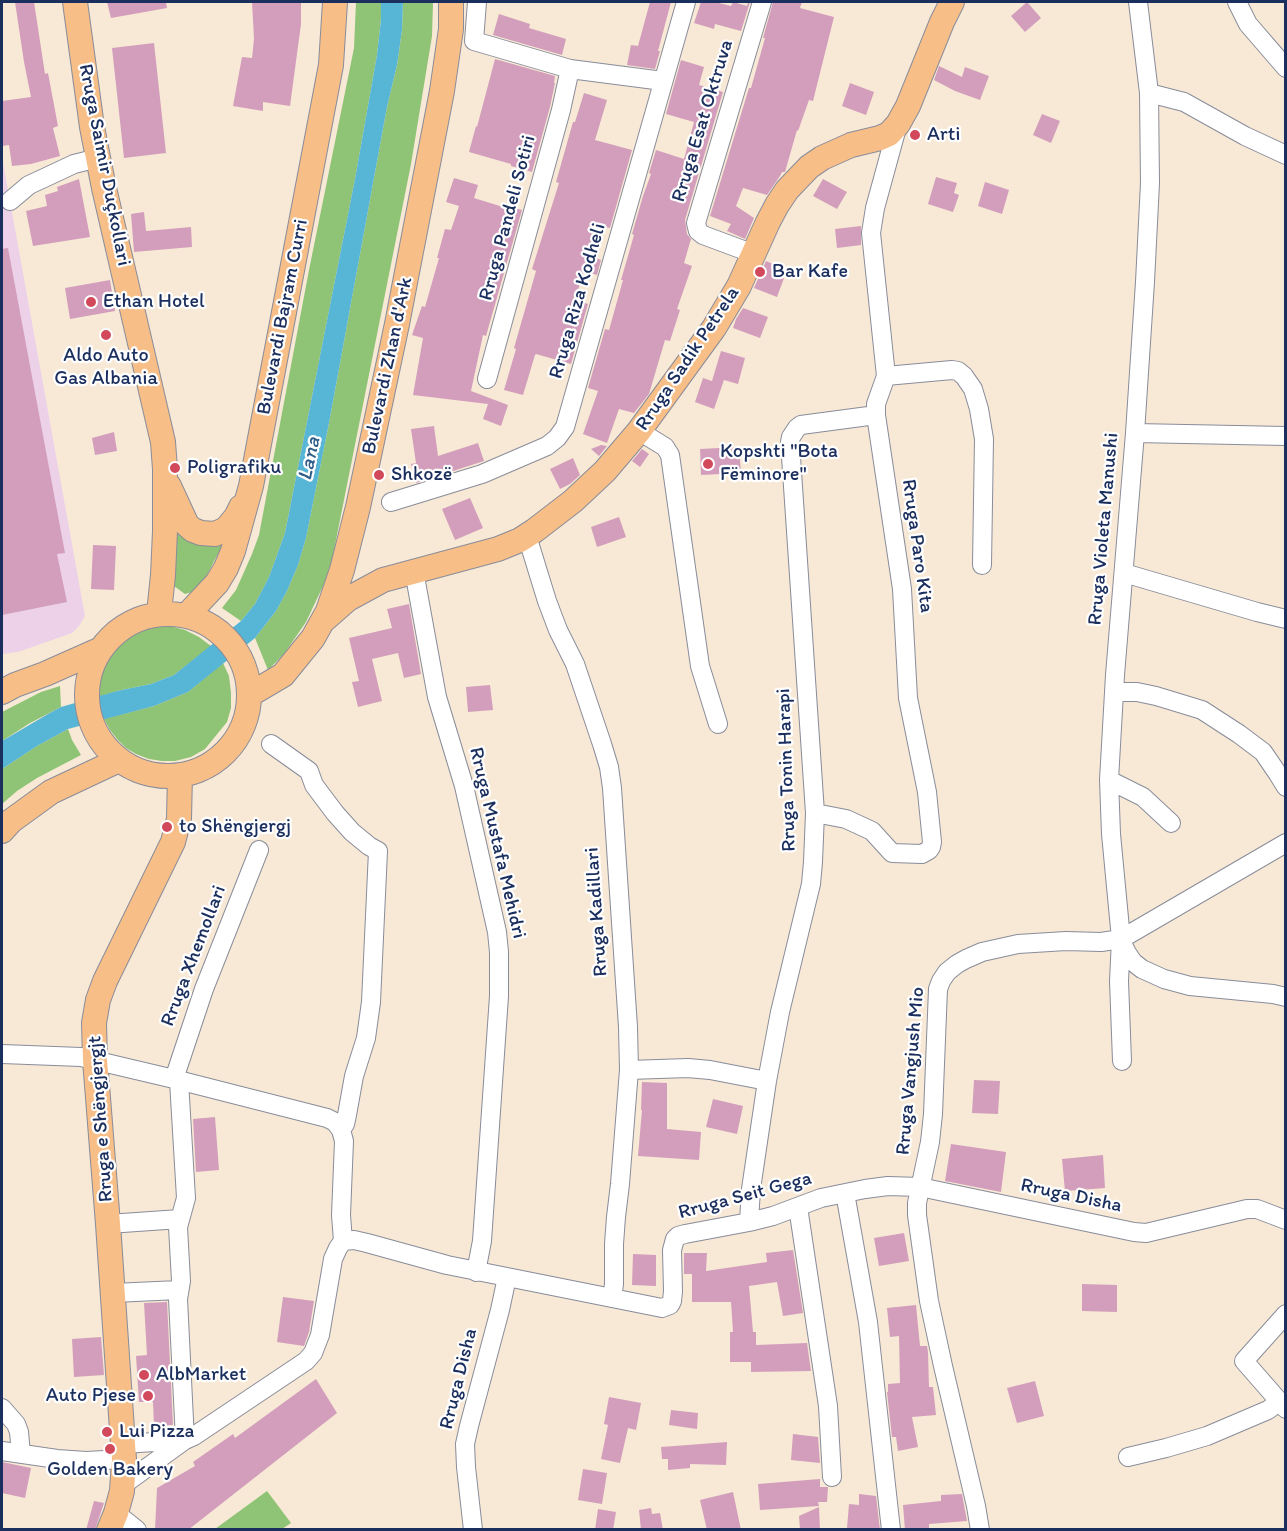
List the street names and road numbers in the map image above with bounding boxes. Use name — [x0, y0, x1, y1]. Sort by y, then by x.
street label: Rruga Esat Oktruva — [667, 37, 739, 205]
street label: Rruga Saimir Duçkollari — [73, 62, 135, 268]
street label: Rruga Pandeli Sotiri — [474, 133, 542, 303]
street label: Bulevardi Bajram Curri — [252, 217, 314, 417]
street label: Rruga Riza Kodheli — [544, 220, 612, 382]
street label: Bulevardi Zhan d'Ark — [357, 275, 419, 457]
street label: Rruga Sadik Petrela — [631, 282, 745, 436]
street label: Rruga Violeta Manushi — [1084, 432, 1124, 626]
street label: Rruga Paro Kita — [896, 478, 938, 614]
street label: Rruga Tonin Harapi — [772, 688, 802, 852]
street label: Rruga Mustafa Mehidri — [463, 745, 531, 941]
street label: Rruga Kadillari — [581, 846, 613, 978]
street label: Rruga Xhemollari — [156, 882, 232, 1030]
street label: Rruga Vangjush Mio — [892, 986, 930, 1156]
street label: Rruga e Shëngjergjt — [83, 1035, 119, 1203]
street label: Rruga Seit Gega — [676, 1167, 814, 1225]
street label: Rruga Disha — [1018, 1174, 1124, 1218]
street label: Rruga Disha — [435, 1326, 483, 1432]

